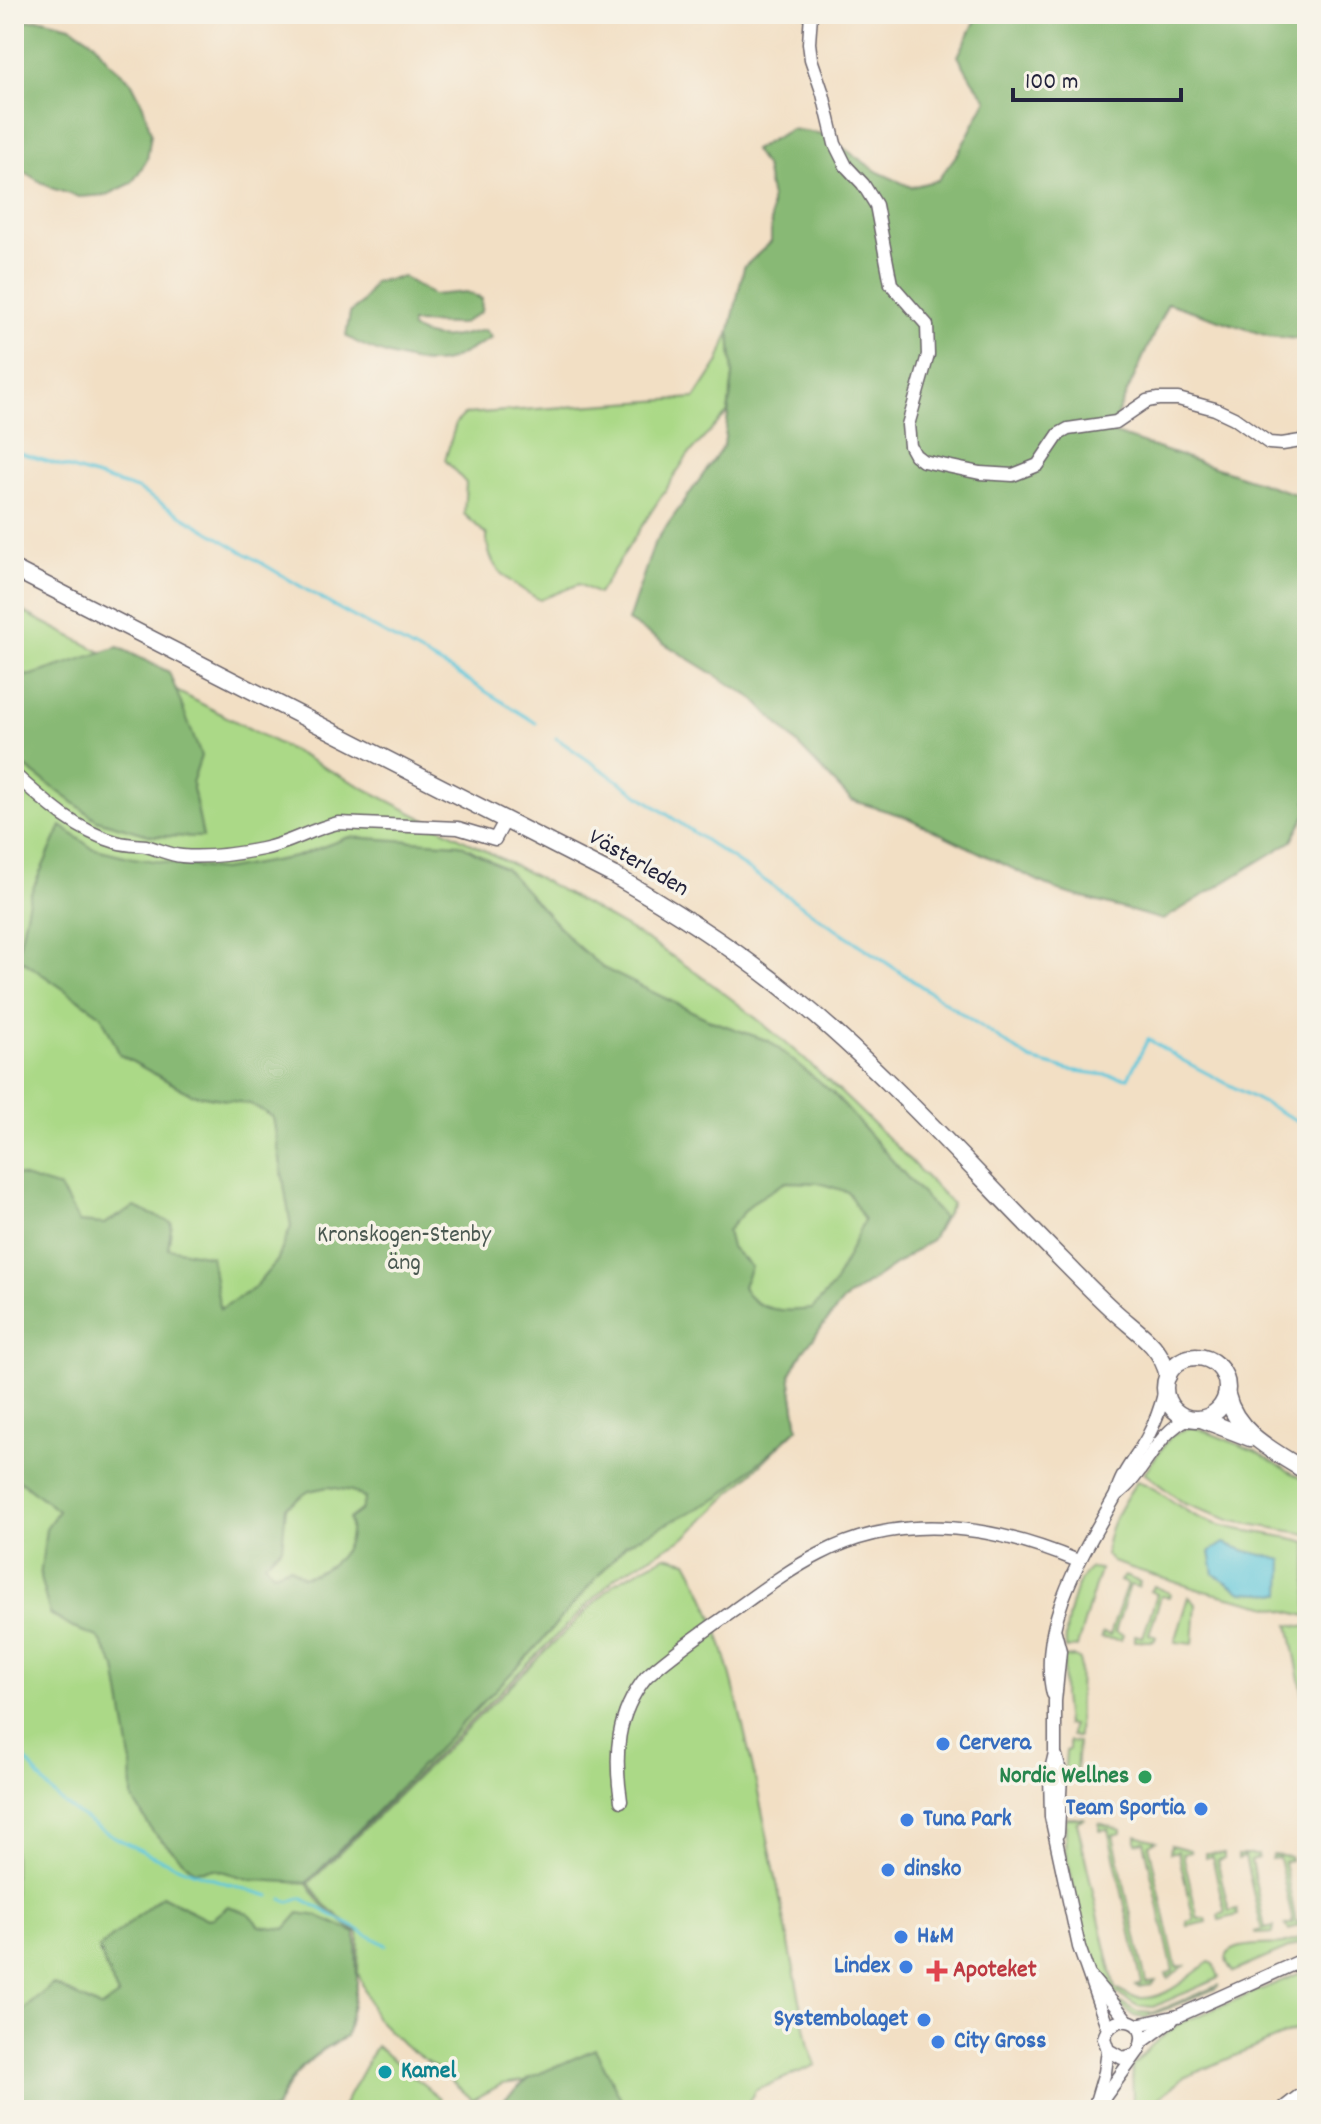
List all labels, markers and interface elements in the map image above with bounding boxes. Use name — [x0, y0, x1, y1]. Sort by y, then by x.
scale bar — [1013, 52, 1181, 102]
text: 100 m — [1025, 66, 1078, 100]
street label: Västerleden — [581, 821, 695, 907]
park label: Kronskogen-Stenby äng — [317, 1219, 492, 1281]
place label: Cervera — [959, 1727, 1032, 1761]
marker: Cervera — [934, 1735, 952, 1753]
place label: Nordic Wellnes — [999, 1760, 1129, 1794]
marker: Nordic Wellnes — [1136, 1768, 1154, 1786]
place label: Team Sportia — [1066, 1792, 1186, 1826]
marker: Team Sportia — [1192, 1800, 1210, 1818]
place label: Tuna Park — [923, 1803, 1012, 1837]
marker: Tuna Park — [898, 1811, 916, 1829]
place label: dinsko — [904, 1853, 962, 1887]
marker: dinsko — [879, 1861, 897, 1879]
place label: H&M — [917, 1920, 954, 1954]
marker: H&M — [892, 1928, 910, 1946]
place label: Lindex — [834, 1950, 890, 1984]
place label: Apoteket — [953, 1954, 1037, 1988]
marker: Lindex — [897, 1958, 915, 1976]
marker: Apoteket — [928, 1962, 946, 1980]
place label: Systembolaget — [774, 2003, 908, 2037]
marker: Systembolaget — [915, 2011, 933, 2029]
place label: City Gross — [954, 2025, 1046, 2059]
marker: City Gross — [929, 2033, 947, 2051]
place label: Kamel — [401, 2055, 456, 2089]
marker: Kamel — [376, 2063, 394, 2081]

